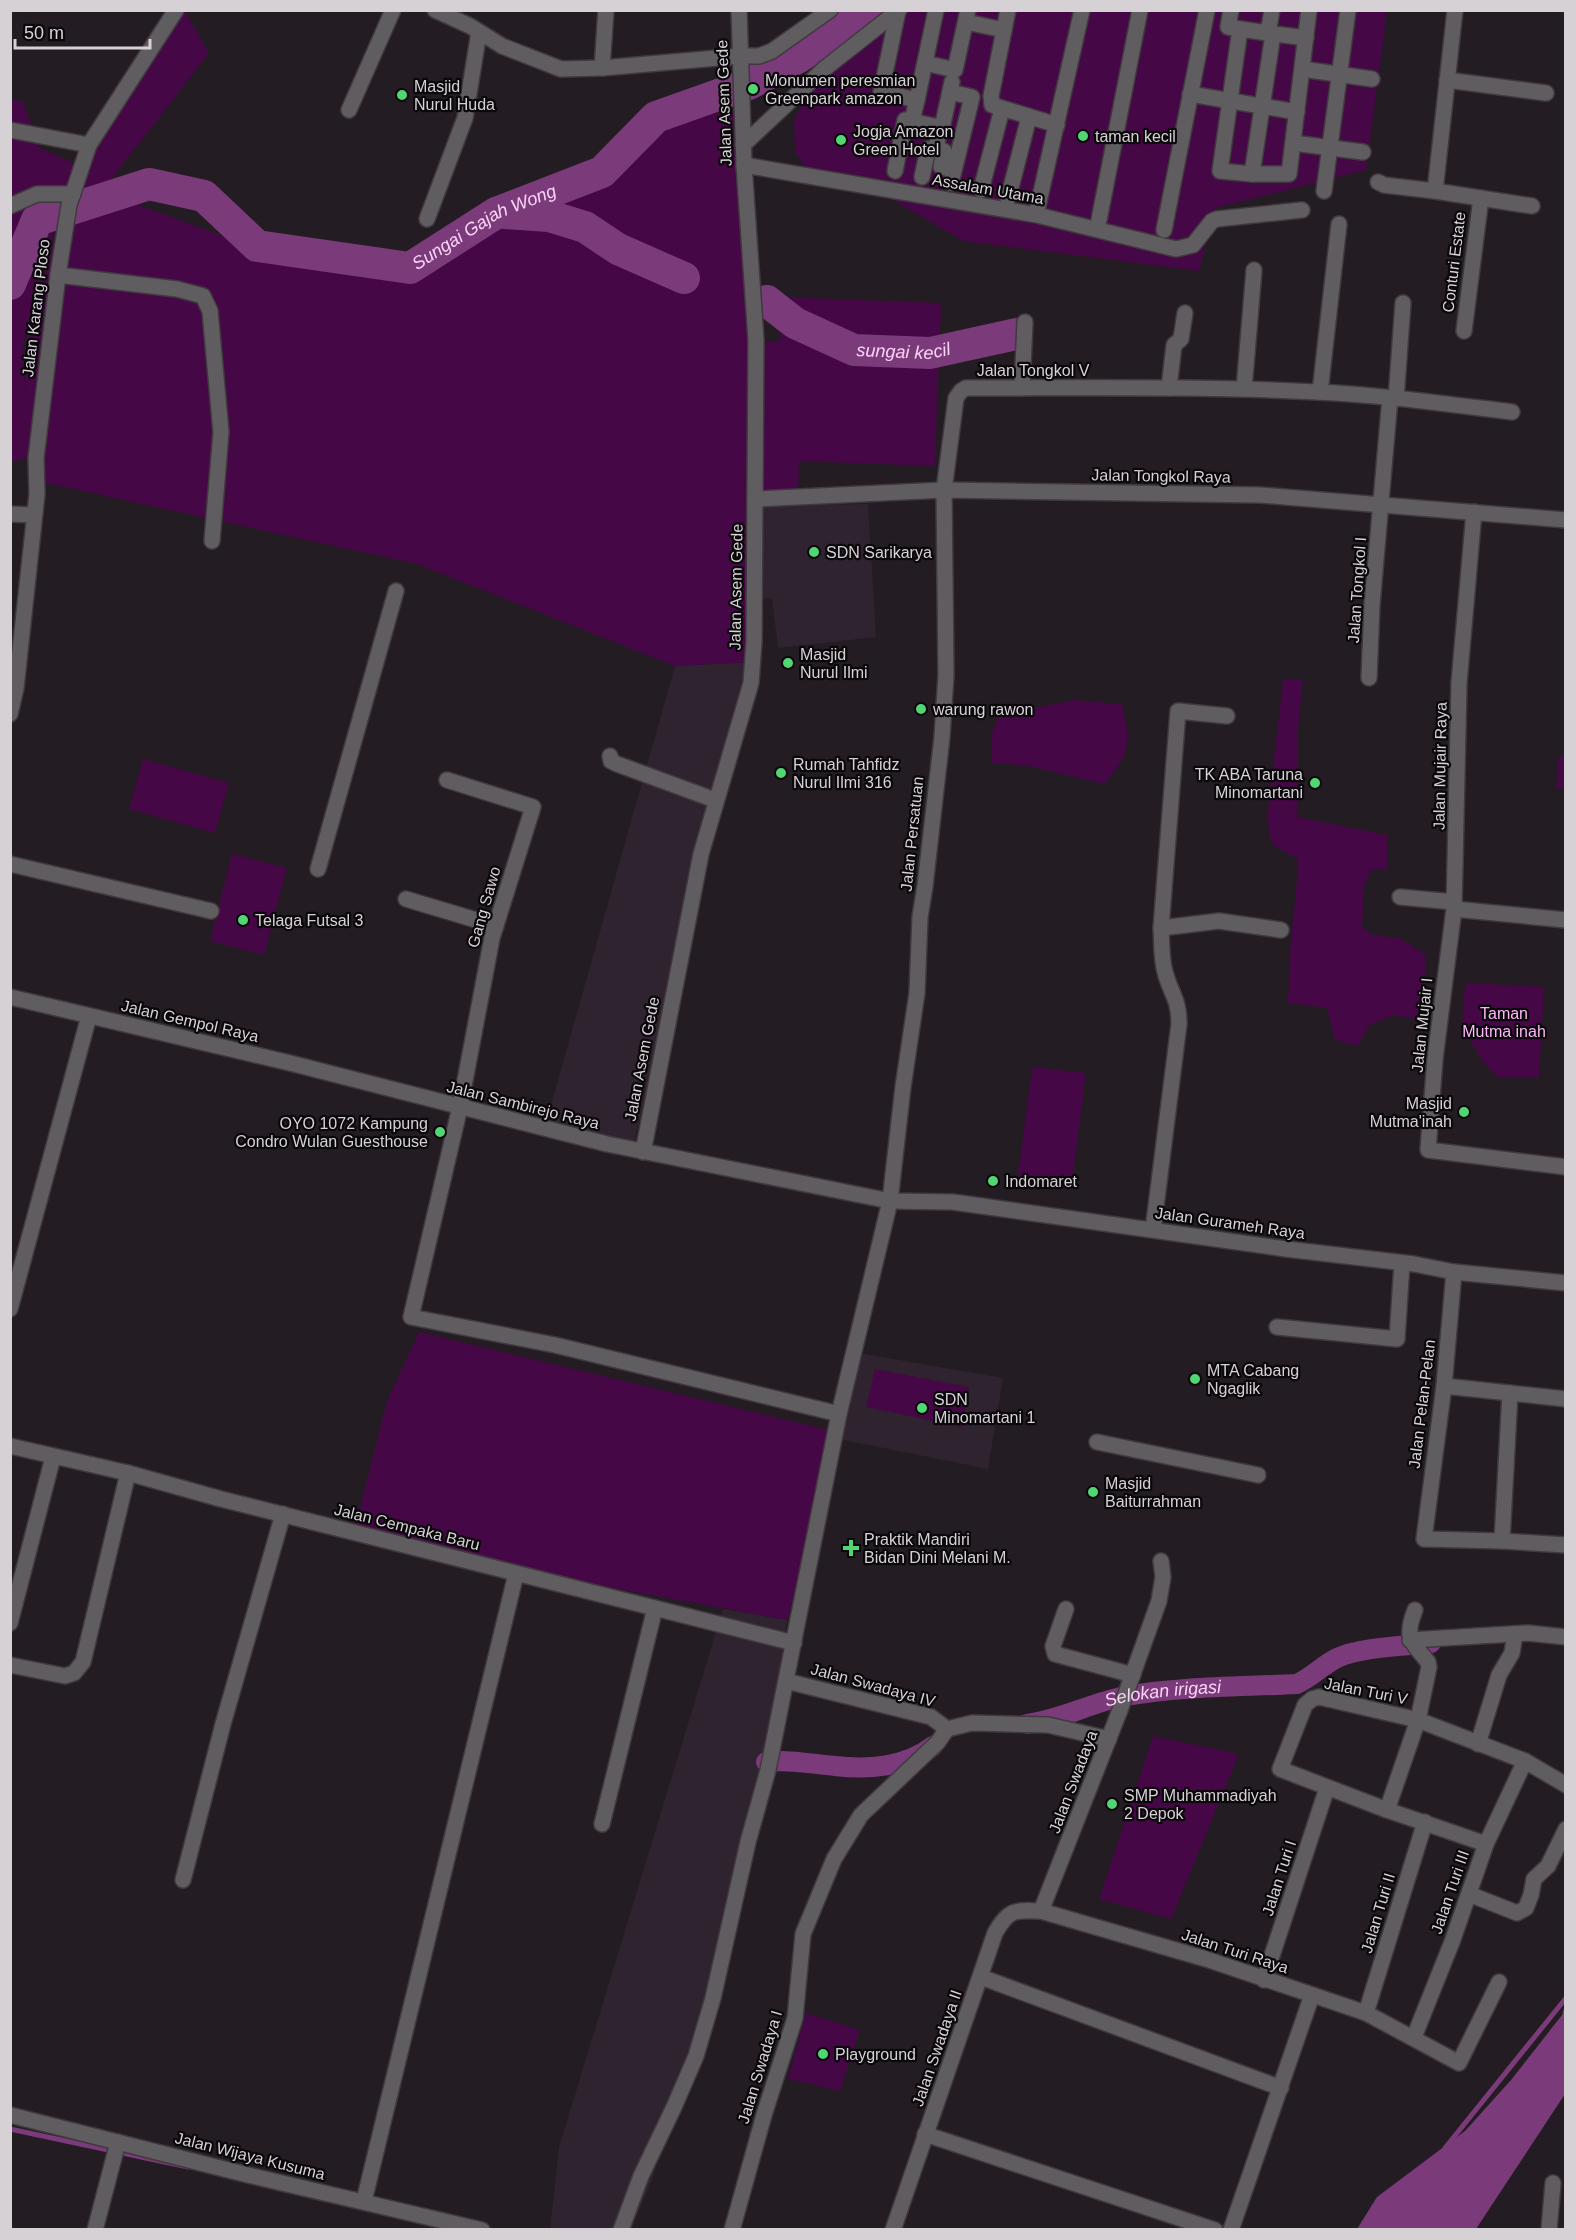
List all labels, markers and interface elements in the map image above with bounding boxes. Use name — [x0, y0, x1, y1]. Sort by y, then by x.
scale bar — [15, 12, 150, 50]
text: 50 m — [24, 23, 64, 43]
street label: Jalan Asem Gede — [713, 39, 735, 166]
place label: Monumen peresmian Greenpark amazon — [765, 72, 915, 107]
place label: Masjid Nurul Huda — [414, 78, 495, 113]
marker: Monumen peresmian Greenpark amazon — [746, 82, 760, 96]
marker: Masjid Nurul Huda — [395, 88, 409, 102]
place label: Jogja Amazon Green Hotel — [853, 123, 954, 158]
place label: taman kecil — [1095, 128, 1176, 145]
marker: taman kecil — [1076, 129, 1090, 143]
marker: Jogja Amazon Green Hotel — [834, 133, 848, 147]
street label: Assalam Utama — [931, 171, 1045, 207]
water label: Sungai Gajah Wong — [408, 181, 559, 274]
street label: Conturi Estate — [1439, 211, 1469, 313]
street label: Jalan Karang Ploso — [19, 238, 53, 378]
water label: sungai kecil — [856, 339, 953, 363]
street label: Jalan Tongkol V — [977, 362, 1090, 379]
street label: Jalan Tongkol Raya — [1091, 466, 1231, 486]
street label: Jalan Asem Gede — [726, 524, 746, 650]
street label: Jalan Tongkol I — [1345, 536, 1369, 644]
place label: SDN Sarikarya — [826, 544, 932, 561]
marker: SDN Sarikarya — [807, 545, 821, 559]
place label: Masjid Nurul Ilmi — [800, 646, 868, 681]
marker: Masjid Nurul Ilmi — [781, 656, 795, 670]
place label: warung rawon — [932, 701, 1034, 718]
marker: warung rawon — [914, 702, 928, 716]
street label: Jalan Mujair Raya — [1430, 702, 1450, 830]
place label: Rumah Tahfidz Nurul Ilmi 316 — [793, 756, 899, 791]
marker: Rumah Tahfidz Nurul Ilmi 316 — [774, 766, 788, 780]
place label: TK ABA Taruna Minomartani — [1195, 766, 1303, 801]
street label: Jalan Persatuan — [898, 776, 926, 892]
marker: TK ABA Taruna Minomartani — [1308, 776, 1322, 790]
street label: Gang Sawo — [464, 864, 504, 950]
place label: Telaga Futsal 3 — [255, 912, 364, 929]
marker: Telaga Futsal 3 — [236, 913, 250, 927]
street label: Jalan Mujair I — [1409, 977, 1435, 1073]
street label: Jalan Asem Gede — [622, 995, 662, 1123]
street label: Jalan Gempol Raya — [120, 997, 260, 1045]
park label: Taman Mutma inah — [1462, 1005, 1546, 1040]
street label: Jalan Sambirejo Raya — [445, 1078, 601, 1132]
place label: Masjid Mutma'inah — [1370, 1095, 1452, 1130]
marker: Masjid Mutma'inah — [1457, 1105, 1471, 1119]
place label: OYO 1072 Kampung Condro Wulan Guesthouse — [235, 1115, 428, 1150]
marker: OYO 1072 Kampung Condro Wulan Guesthouse — [433, 1125, 447, 1139]
place label: Indomaret — [1005, 1173, 1078, 1190]
marker: Indomaret — [986, 1174, 1000, 1188]
street label: Jalan Gurameh Raya — [1154, 1204, 1306, 1242]
street label: Jalan Pelan-Pelan — [1406, 1339, 1438, 1469]
place label: MTA Cabang Ngaglik — [1207, 1362, 1299, 1397]
marker: MTA Cabang Ngaglik — [1188, 1372, 1202, 1386]
place label: SDN Minomartani 1 — [934, 1391, 1035, 1426]
marker: SDN Minomartani 1 — [915, 1401, 929, 1415]
place label: Masjid Baiturrahman — [1105, 1475, 1201, 1510]
marker: Masjid Baiturrahman — [1086, 1485, 1100, 1499]
street label: Jalan Cempaka Baru — [332, 1501, 482, 1553]
place label: Praktik Mandiri Bidan Dini Melani M. — [864, 1531, 1011, 1566]
marker: Praktik Mandiri Bidan Dini Melani M. — [842, 1539, 860, 1557]
street label: Jalan Swadaya IV — [809, 1660, 937, 1710]
street label: Jalan Turi V — [1323, 1675, 1409, 1707]
water label: Selokan irigasi — [1102, 1677, 1223, 1711]
street label: Jalan Swadaya — [1046, 1728, 1100, 1836]
place label: SMP Muhammadiyah 2 Depok — [1124, 1787, 1277, 1822]
marker: SMP Muhammadiyah 2 Depok — [1105, 1797, 1119, 1811]
street label: Jalan Turi I — [1259, 1838, 1299, 1918]
street label: Jalan Turi III — [1428, 1848, 1472, 1936]
street label: Jalan Turi II — [1358, 1871, 1398, 1955]
street label: Jalan Turi Raya — [1180, 1926, 1291, 1976]
street label: Jalan Swadaya II — [909, 1988, 965, 2108]
street label: Jalan Swadaya I — [735, 2008, 785, 2126]
place label: Playground — [835, 2046, 916, 2063]
marker: Playground — [816, 2047, 830, 2061]
street label: Jalan Wijaya Kusuma — [173, 2129, 327, 2183]

